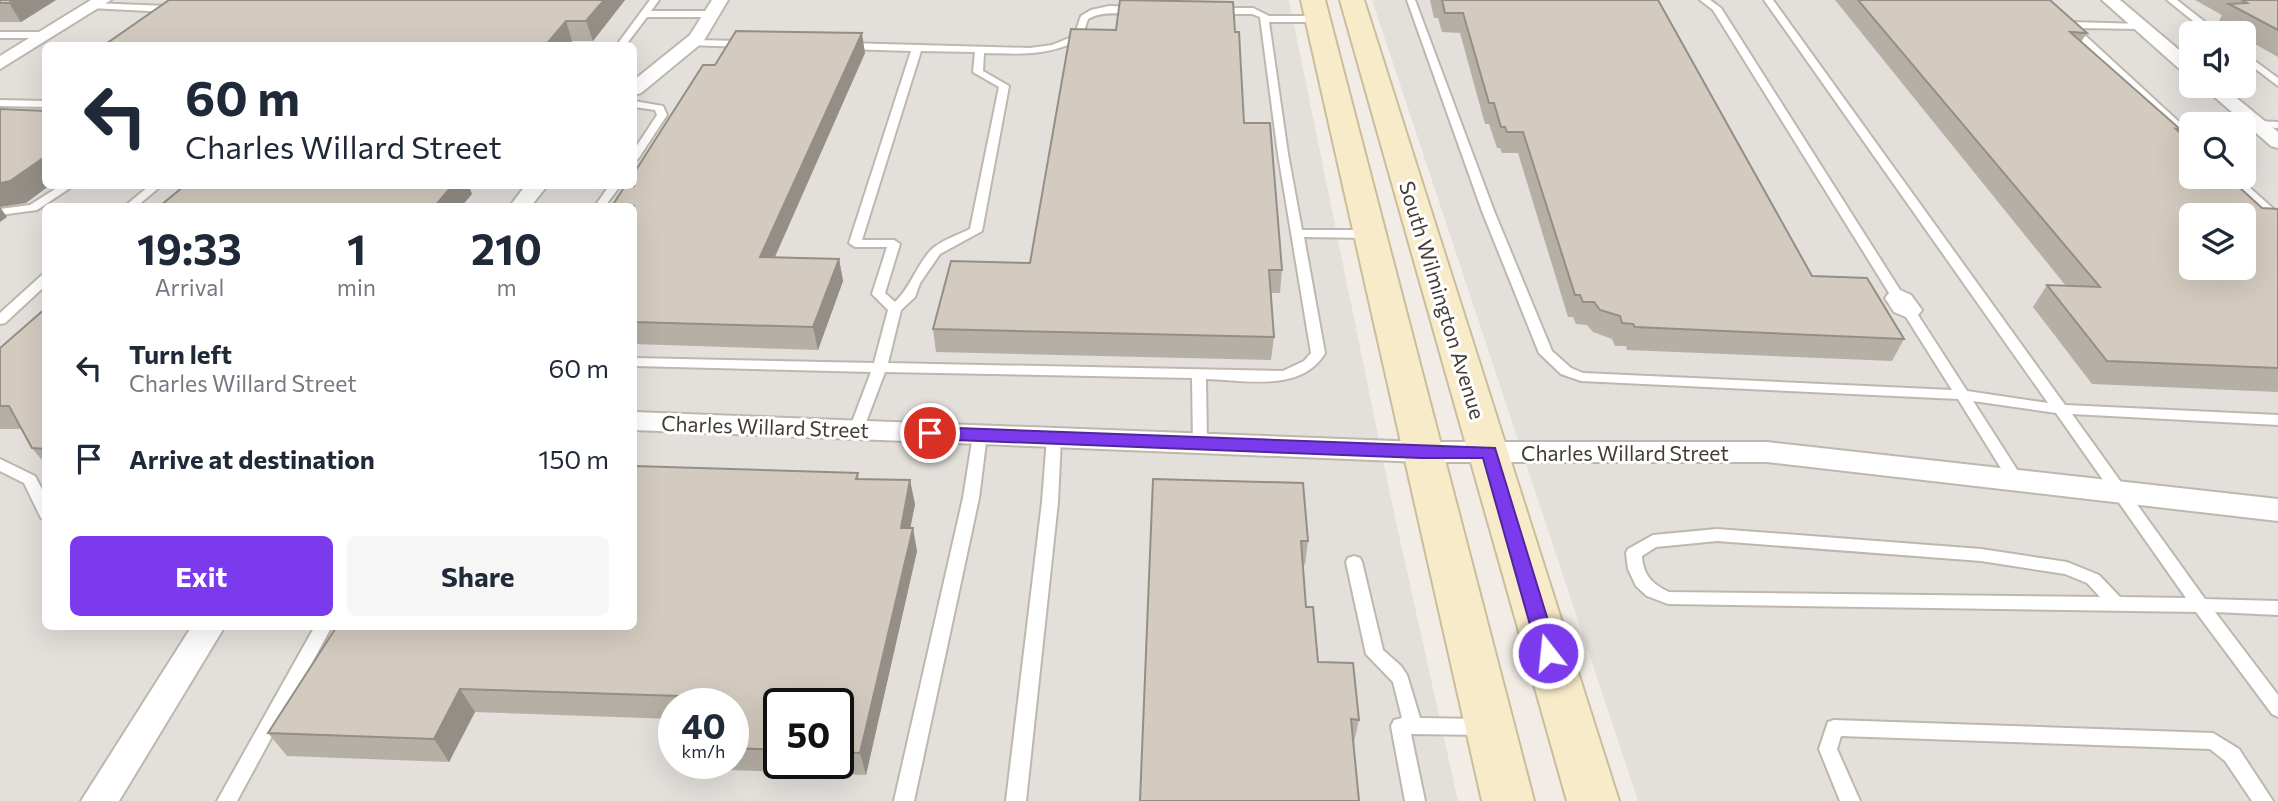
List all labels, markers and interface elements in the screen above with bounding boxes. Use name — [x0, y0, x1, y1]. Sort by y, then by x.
map controls — [2179, 21, 2256, 280]
button: sound — [2179, 21, 2256, 98]
text: 60 m — [185, 66, 300, 126]
icon: left — [70, 70, 161, 161]
button: search — [2179, 112, 2256, 189]
text: Charles Willard Street — [185, 126, 502, 166]
street label: South Wilmington Avenue — [1395, 178, 1491, 422]
button: layers — [2179, 203, 2256, 280]
text: 19:33 — [137, 222, 242, 274]
text: 1 — [347, 222, 366, 274]
text: 210 — [471, 222, 542, 274]
text: Arrival — [155, 273, 224, 301]
text: min — [337, 273, 376, 301]
text: m — [496, 273, 517, 301]
text: Turn left — [129, 338, 232, 369]
icon: left — [70, 349, 108, 387]
text: 60 m — [549, 352, 609, 383]
text: Charles Willard Street — [129, 369, 357, 397]
pin — [900, 403, 960, 463]
street label: Charles Willard Street — [661, 410, 869, 442]
icon: arrive — [911, 414, 949, 452]
icon: arrive — [70, 440, 108, 478]
street label: Charles Willard Street — [1521, 440, 1729, 465]
text: Arrive at destination — [129, 443, 375, 474]
text: 150 m — [538, 443, 609, 474]
button: Exit — [70, 536, 333, 616]
button: Share — [347, 536, 609, 616]
position arrow — [1511, 616, 1585, 690]
speed limit sign: 50 — [763, 688, 854, 779]
text: 40 — [681, 703, 726, 746]
text: km/h — [682, 740, 725, 762]

